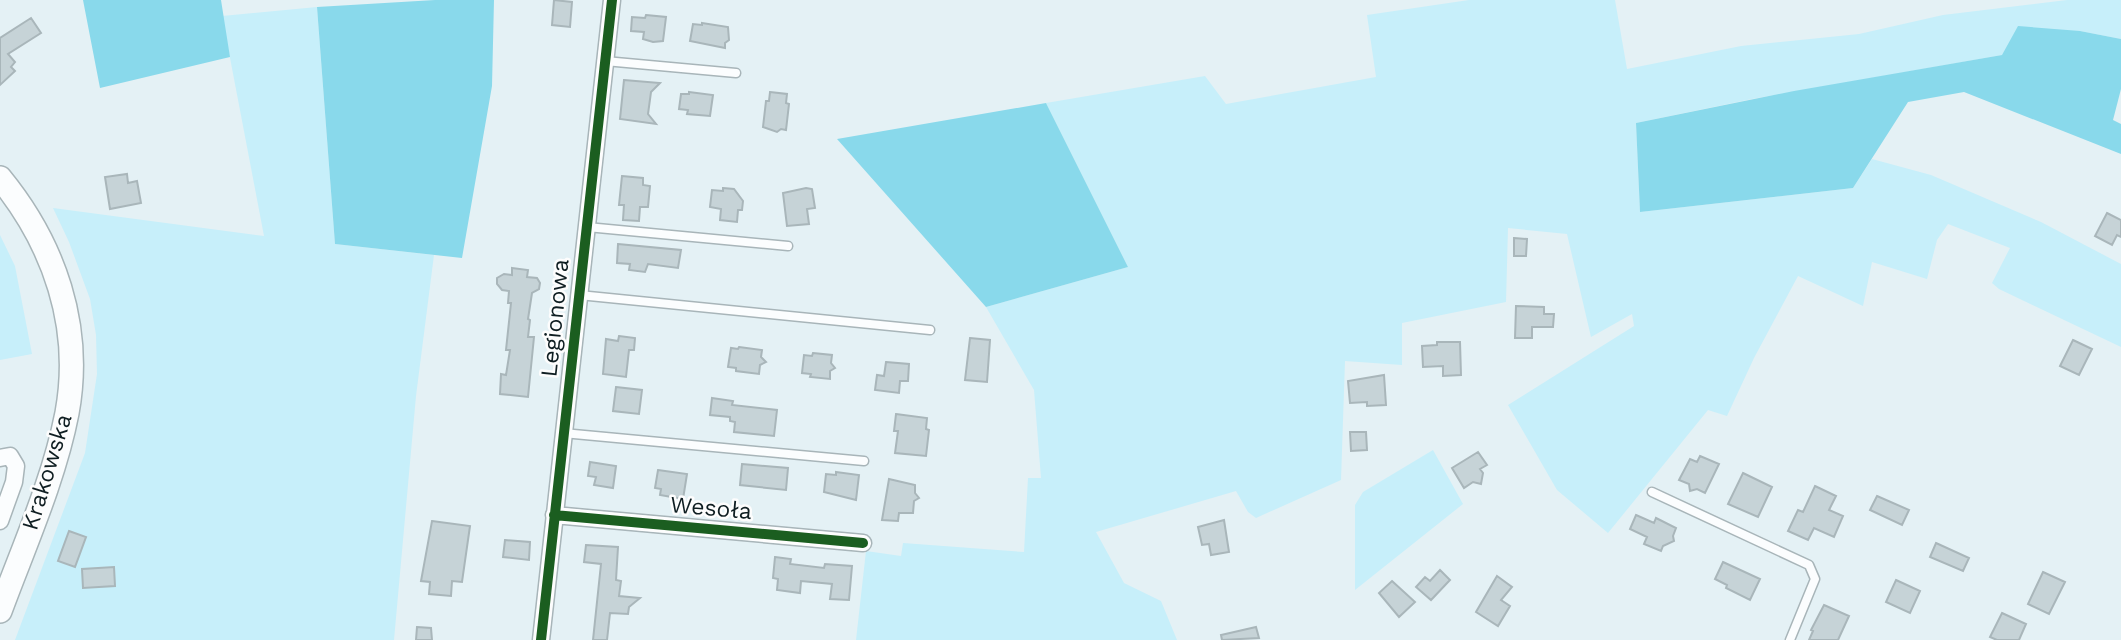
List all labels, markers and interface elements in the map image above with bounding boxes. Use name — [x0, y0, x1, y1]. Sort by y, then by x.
street label: Legionowa — [535, 258, 575, 378]
street label: Krakowska — [17, 411, 77, 533]
street label: Wesoła — [669, 491, 753, 525]

